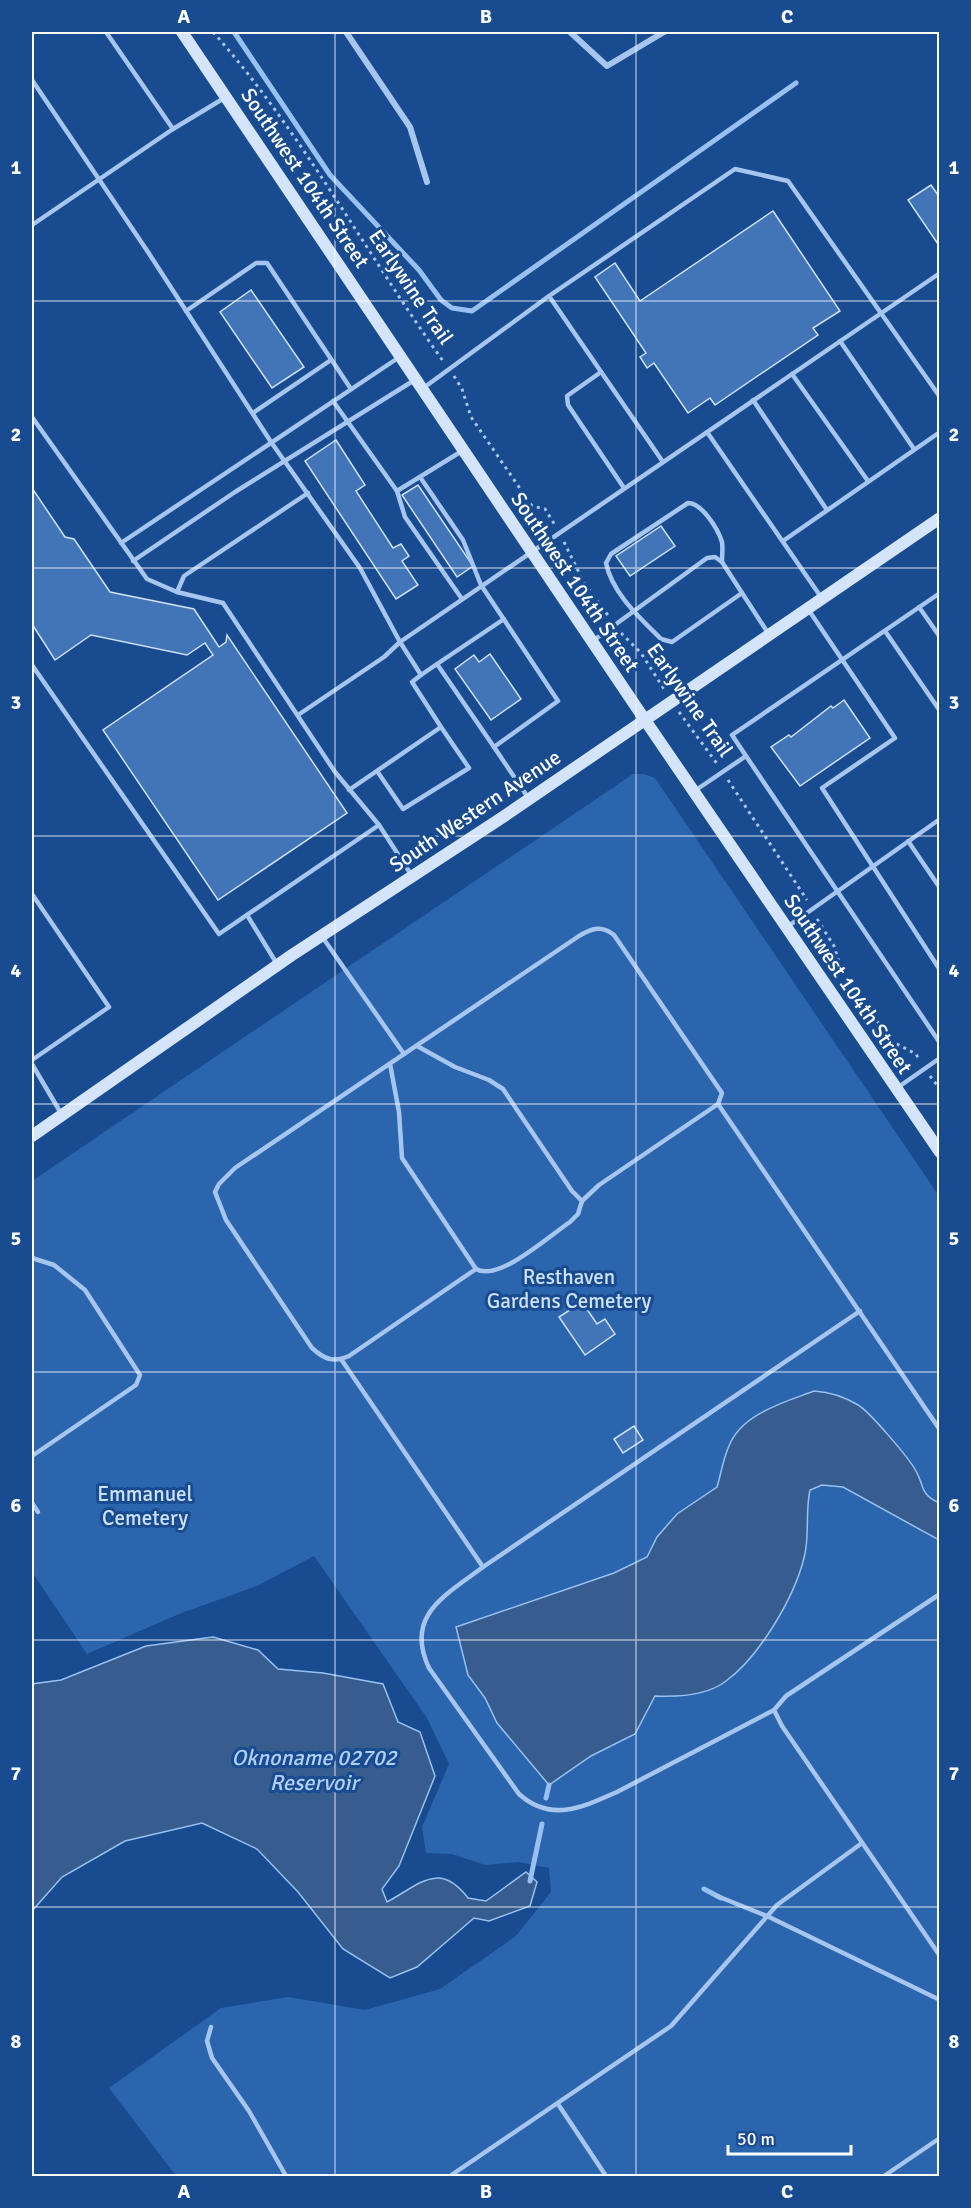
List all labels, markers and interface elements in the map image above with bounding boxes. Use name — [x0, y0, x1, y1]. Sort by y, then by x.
text: A — [178, 4, 191, 29]
text: B — [480, 4, 492, 29]
text: C — [781, 4, 793, 29]
street label: Southwest 104th Street — [235, 83, 375, 273]
text: 1 — [11, 155, 22, 180]
text: 1 — [949, 155, 960, 180]
street label: Earlywine Trail — [363, 225, 459, 349]
text: 2 — [11, 422, 21, 447]
text: 2 — [949, 422, 959, 447]
street label: Southwest 104th Street — [505, 487, 645, 677]
street label: Earlywine Trail — [641, 638, 739, 762]
text: 3 — [11, 690, 21, 715]
text: 3 — [949, 690, 959, 715]
street label: South Western Avenue — [384, 744, 566, 878]
street label: Southwest 104th Street — [778, 889, 918, 1079]
text: 4 — [11, 958, 22, 983]
text: 4 — [949, 958, 960, 983]
text: 5 — [11, 1226, 21, 1251]
text: 5 — [949, 1226, 959, 1251]
park label: Resthaven Gardens Cemetery — [487, 1264, 651, 1314]
park label: Emmanuel Cemetery — [97, 1481, 193, 1531]
text: 6 — [11, 1493, 22, 1518]
text: 6 — [949, 1493, 960, 1518]
water label: Oknoname 02702 Reservoir — [232, 1744, 399, 1796]
text: 7 — [11, 1761, 22, 1786]
text: 7 — [949, 1761, 960, 1786]
text: 8 — [11, 2029, 22, 2054]
text: 8 — [949, 2029, 960, 2054]
scale bar — [728, 2118, 851, 2156]
text: 50 m — [737, 2128, 775, 2150]
text: A — [178, 2179, 191, 2204]
text: B — [480, 2179, 492, 2204]
text: C — [781, 2179, 793, 2204]

